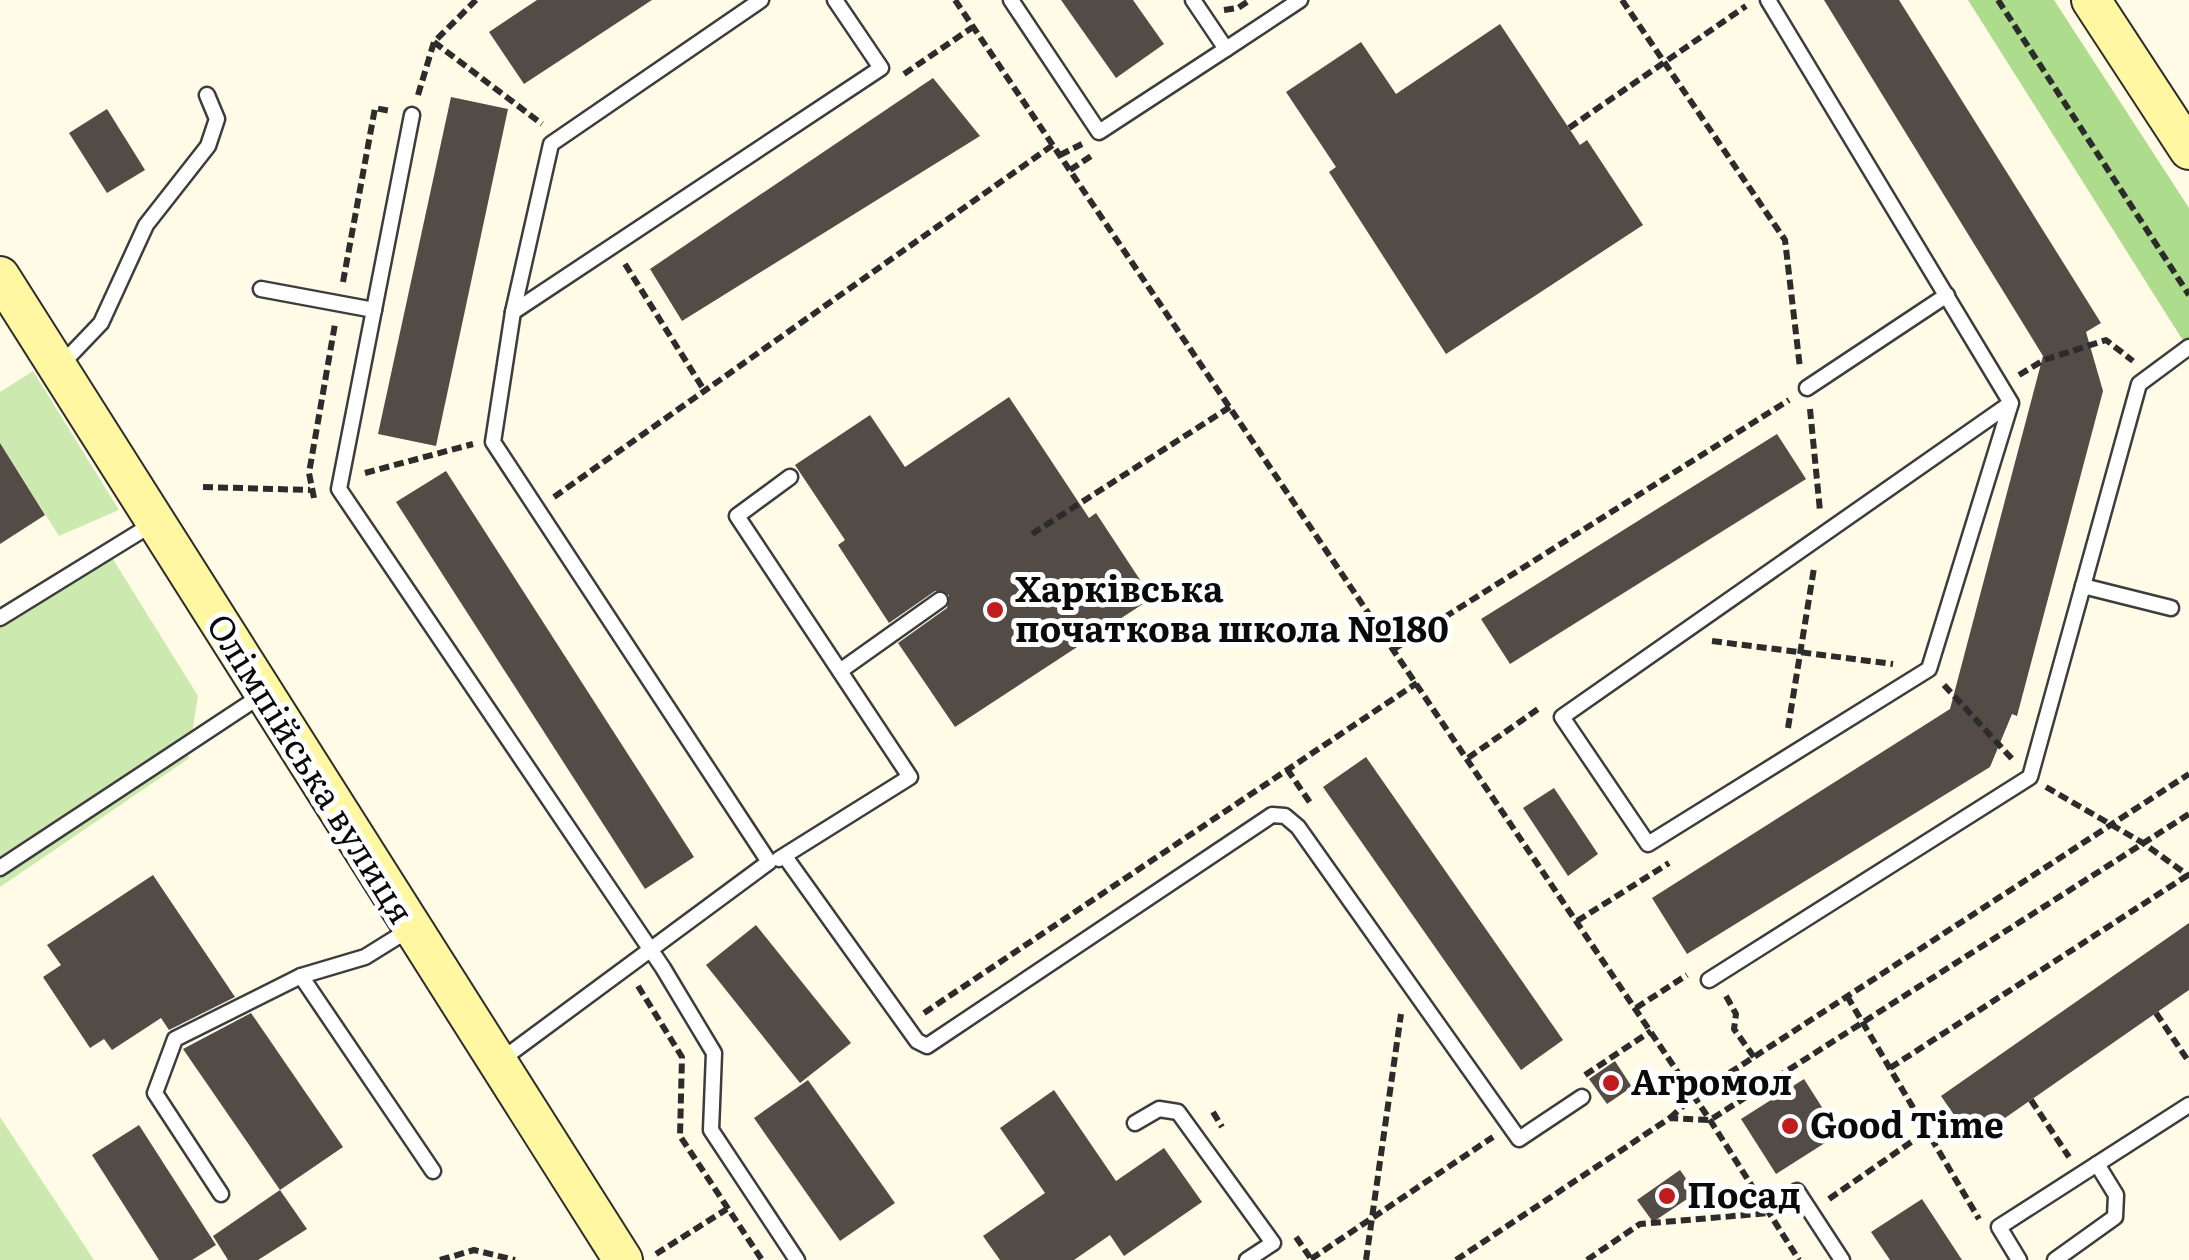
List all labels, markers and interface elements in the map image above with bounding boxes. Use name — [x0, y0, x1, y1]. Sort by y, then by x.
place label: Харківська початкова школа №180 — [1015, 561, 1449, 653]
marker: Харківська початкова школа №180 — [984, 599, 1006, 621]
street label: Олімпійська вулиця — [196, 602, 429, 933]
place label: Агромол — [1631, 1054, 1792, 1106]
marker: Агромол — [1600, 1072, 1622, 1094]
place label: Good Time — [1810, 1097, 2004, 1149]
marker: Good Time — [1779, 1115, 1801, 1137]
place label: Посад — [1687, 1167, 1801, 1219]
marker: Посад — [1656, 1185, 1678, 1207]

